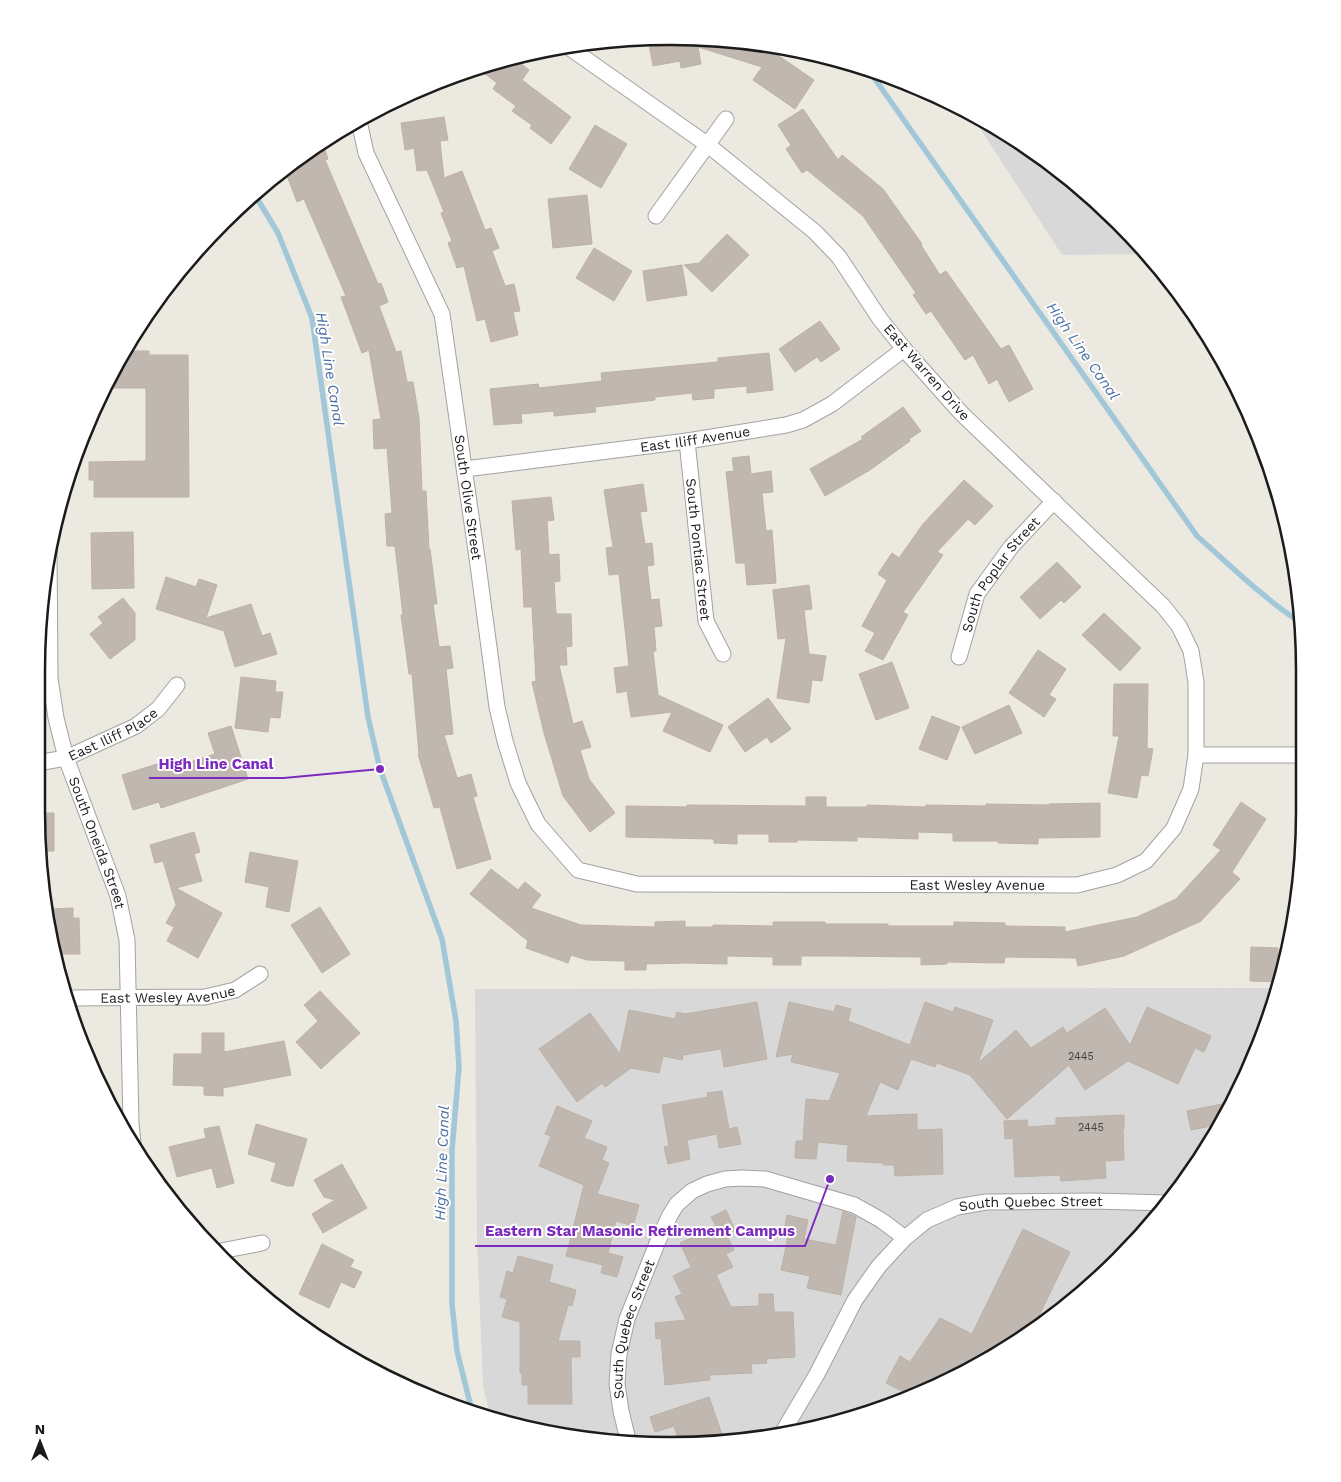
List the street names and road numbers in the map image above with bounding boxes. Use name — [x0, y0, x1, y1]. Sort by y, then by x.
street label: East Warren Drive — [881, 320, 973, 424]
street label: East Iliff Avenue — [639, 423, 751, 455]
street label: South Olive Street — [451, 434, 485, 561]
street label: South Pontiac Street — [683, 477, 714, 622]
street label: South Poplar Street — [959, 514, 1043, 634]
street label: East Iliff Place — [65, 704, 161, 764]
street label: South Oneida Street — [66, 774, 128, 910]
street label: East Wesley Avenue — [909, 877, 1045, 893]
street label: East Wesley Avenue — [100, 982, 237, 1006]
street label: South Quebec Street — [958, 1193, 1103, 1215]
street label: South Quebec Street — [609, 1257, 658, 1400]

